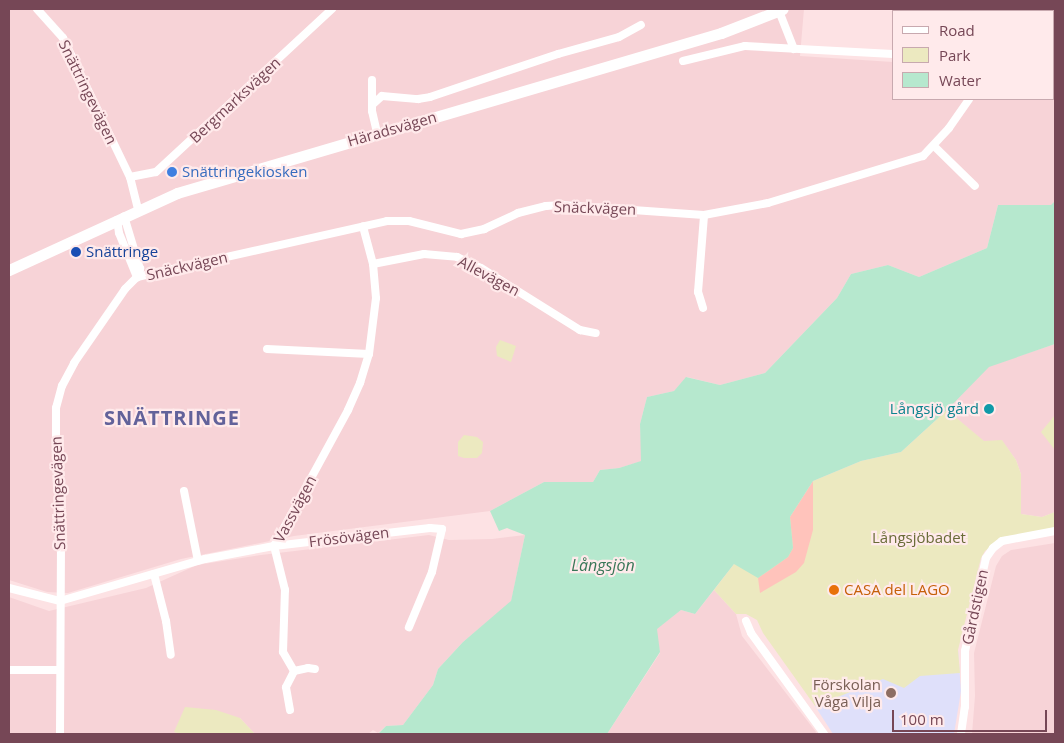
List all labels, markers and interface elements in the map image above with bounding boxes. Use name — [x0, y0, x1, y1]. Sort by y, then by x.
legend — [892, 10, 1054, 100]
text: Road — [939, 20, 975, 40]
street label: Snättringevägen — [55, 37, 121, 147]
text: Park — [939, 45, 970, 65]
street label: Bergmarksvägen — [186, 53, 284, 147]
text: Water — [939, 70, 981, 90]
street label: Häradsvägen — [345, 108, 439, 150]
place label: Snättringekiosken — [182, 163, 307, 181]
marker: Snättringekiosken — [166, 166, 178, 178]
street label: Snäckvägen — [554, 198, 636, 218]
place label: Snättringe — [86, 243, 158, 261]
marker: Snättringe — [70, 246, 82, 258]
street label: Snäckvägen — [145, 248, 229, 284]
street label: Allevägen — [455, 252, 523, 300]
place label: Långsjö gård — [890, 400, 979, 418]
marker: Långsjö gård — [983, 403, 995, 415]
district label: SNÄTTRINGE — [103, 405, 241, 429]
street label: Snättringevägen — [47, 436, 69, 550]
street label: Vassvägen — [270, 472, 320, 546]
street label: Frösövägen — [308, 523, 390, 551]
park label: Långsjöbadet — [872, 529, 966, 547]
water label: Långsjön — [571, 555, 635, 575]
street label: Gårdstigen — [958, 568, 992, 646]
place label: CASA del LAGO — [844, 581, 950, 599]
marker: CASA del LAGO — [828, 584, 840, 596]
place label: Förskolan Våga Vilja — [813, 675, 881, 710]
marker: Förskolan Våga Vilja — [885, 687, 897, 699]
scale bar — [894, 700, 1049, 732]
text: 100 m — [900, 709, 944, 729]

